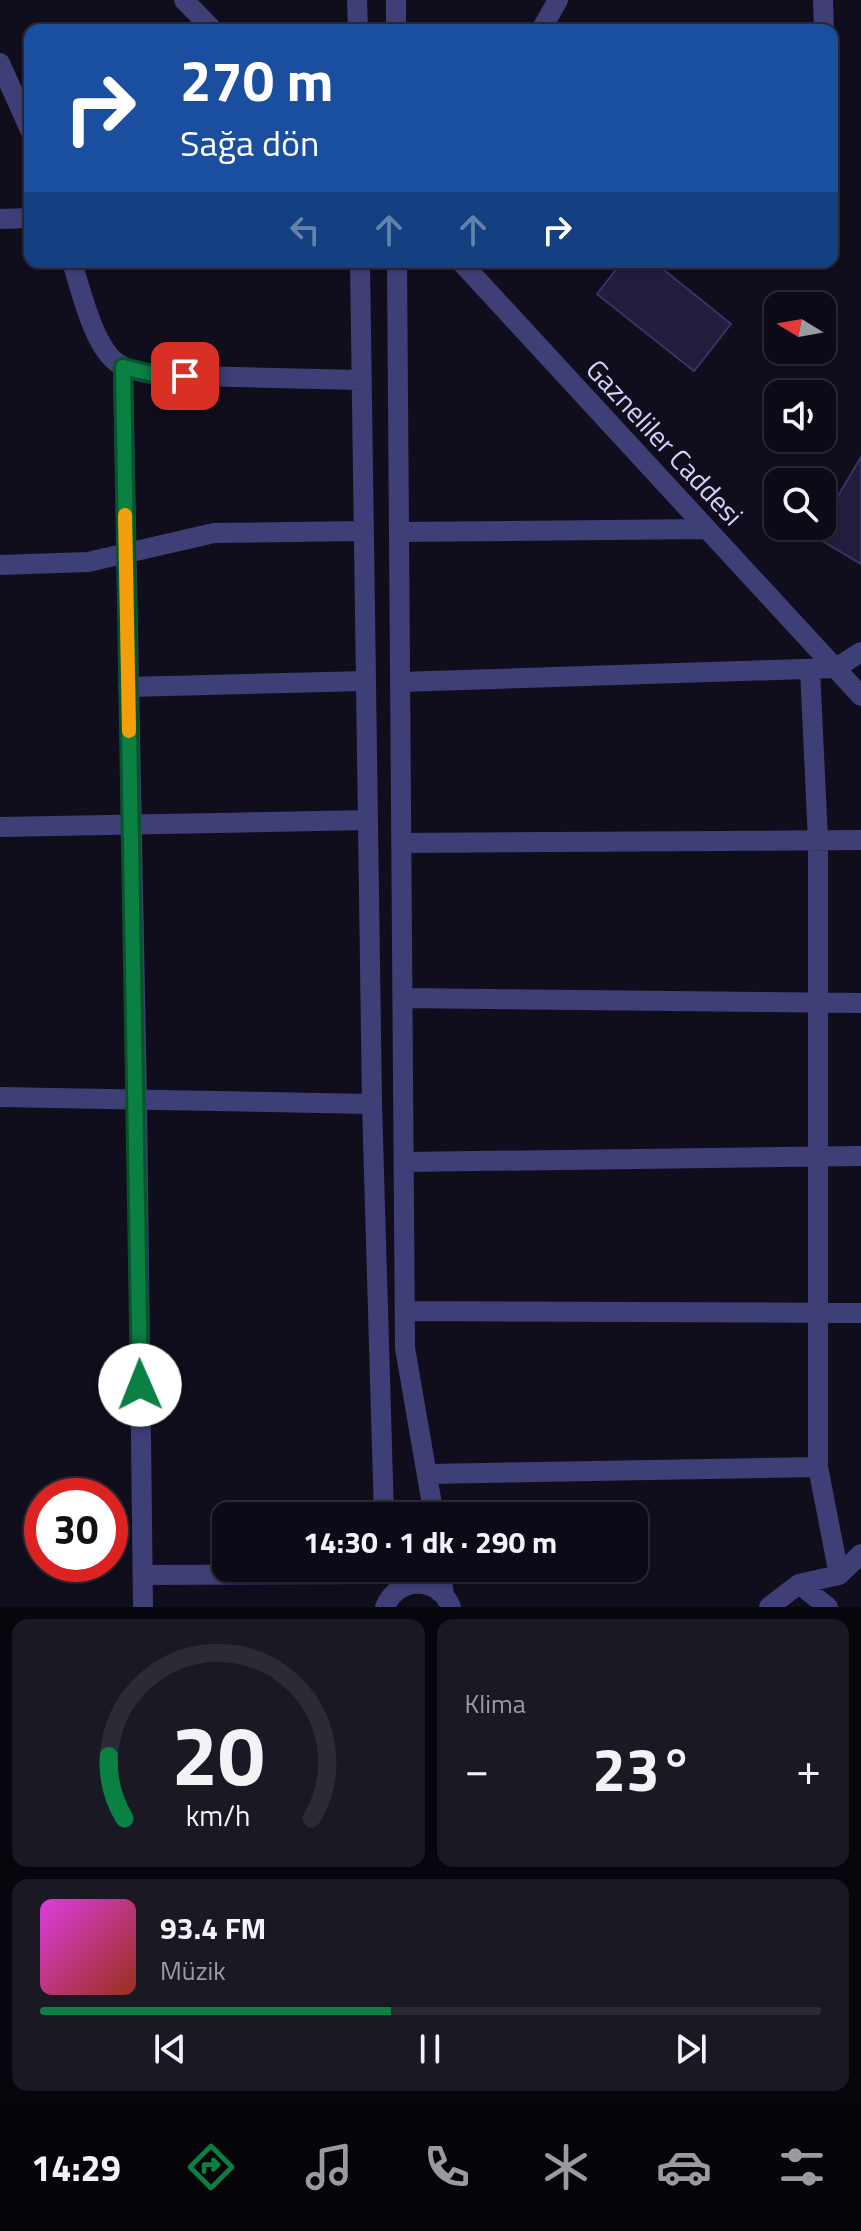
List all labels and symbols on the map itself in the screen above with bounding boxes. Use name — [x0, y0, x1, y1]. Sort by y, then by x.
north arrow — [764, 292, 836, 364]
pin — [151, 342, 219, 410]
street label: Gazneliler Caddesi — [576, 349, 754, 535]
position arrow — [98, 1343, 182, 1427]
speed limit sign: 30 — [24, 1478, 128, 1582]

